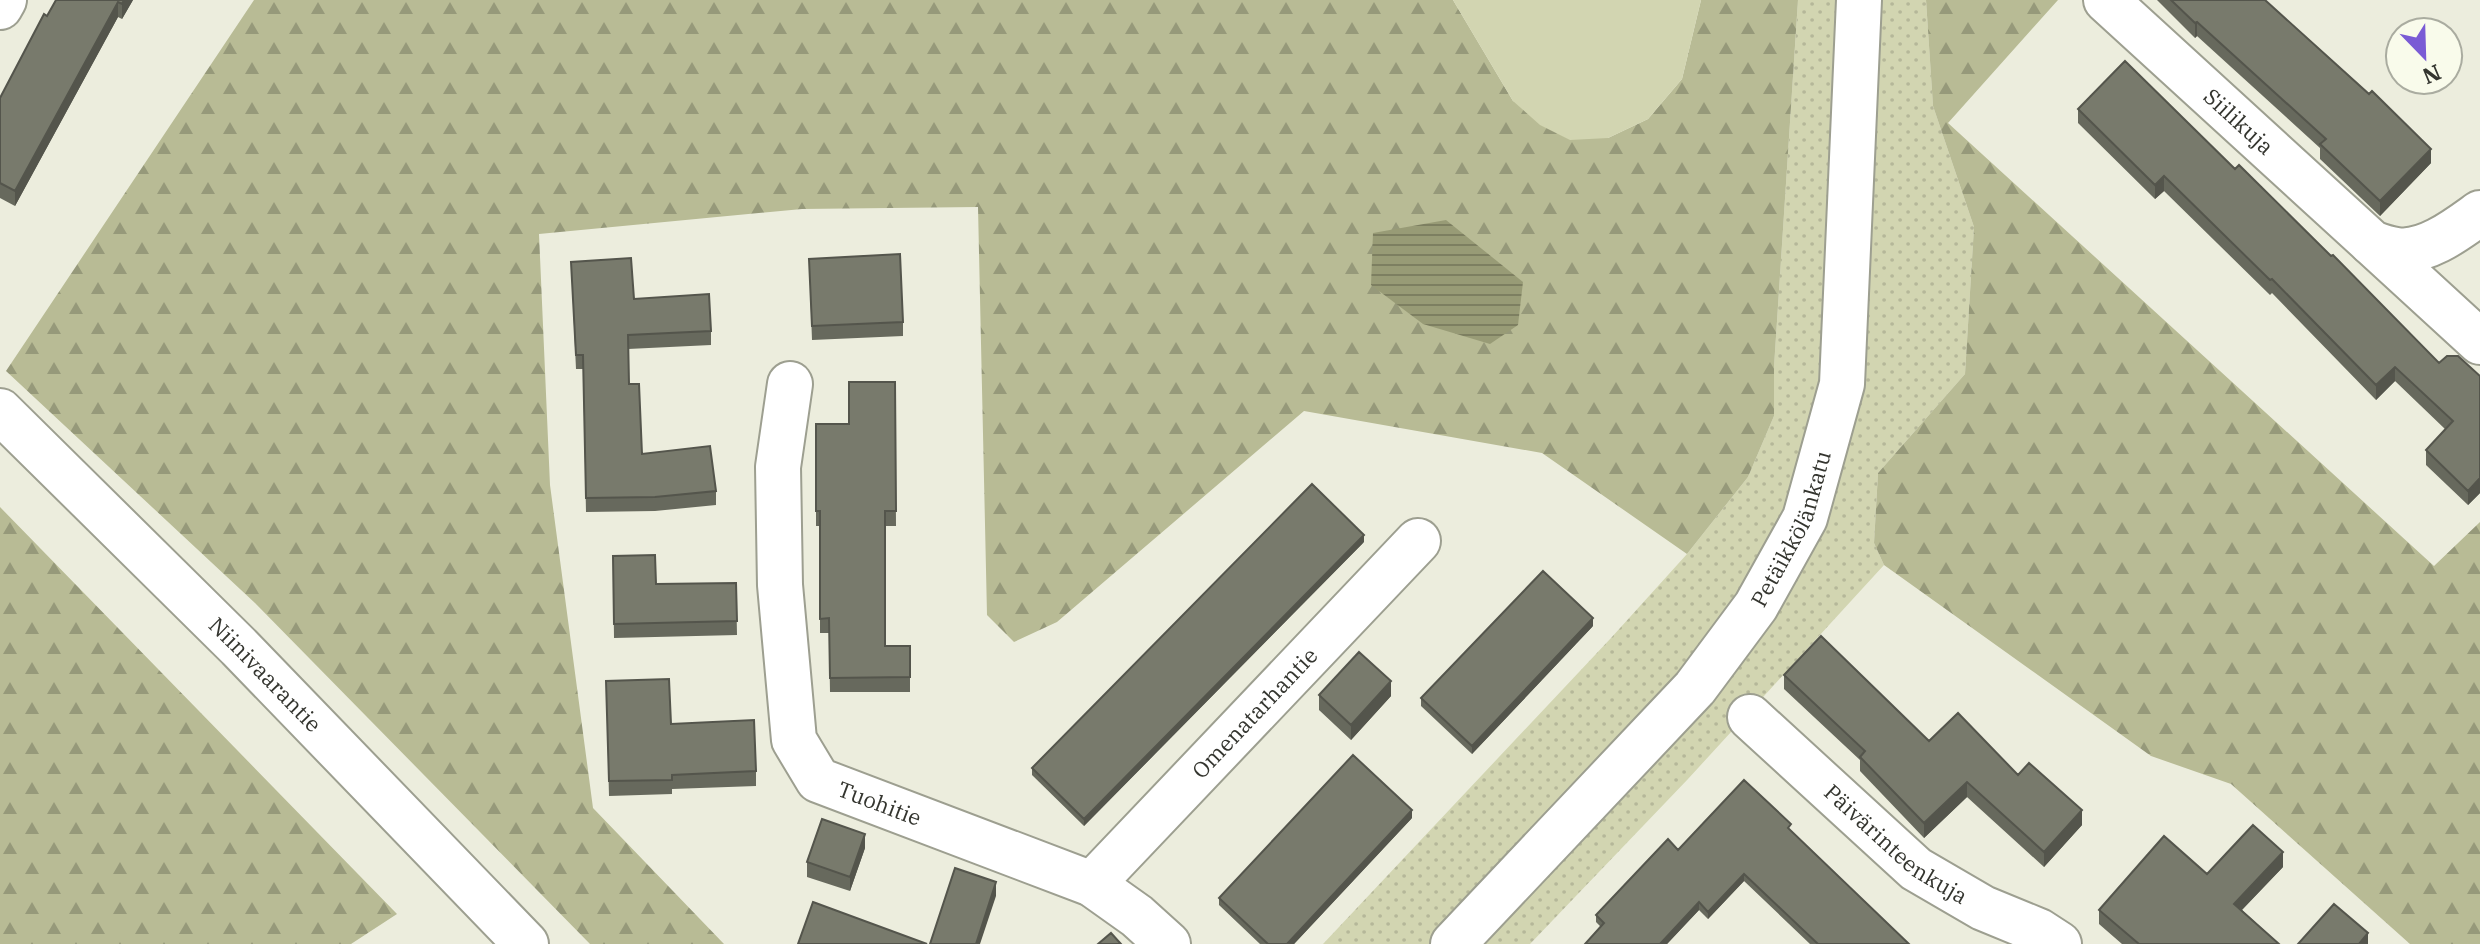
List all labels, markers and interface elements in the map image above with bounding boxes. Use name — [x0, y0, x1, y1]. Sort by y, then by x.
north arrow — [2384, 16, 2464, 96]
text: N — [2418, 58, 2446, 92]
street label: Siilikuja — [2198, 82, 2281, 161]
street label: Petäikkölänkatu — [1744, 447, 1837, 612]
street label: Niinivaarantie — [203, 610, 328, 738]
street label: Omenatarhantie — [1185, 641, 1323, 784]
street label: Tuohitie — [834, 774, 926, 832]
street label: Päivärinteenkuja — [1818, 777, 1973, 910]

